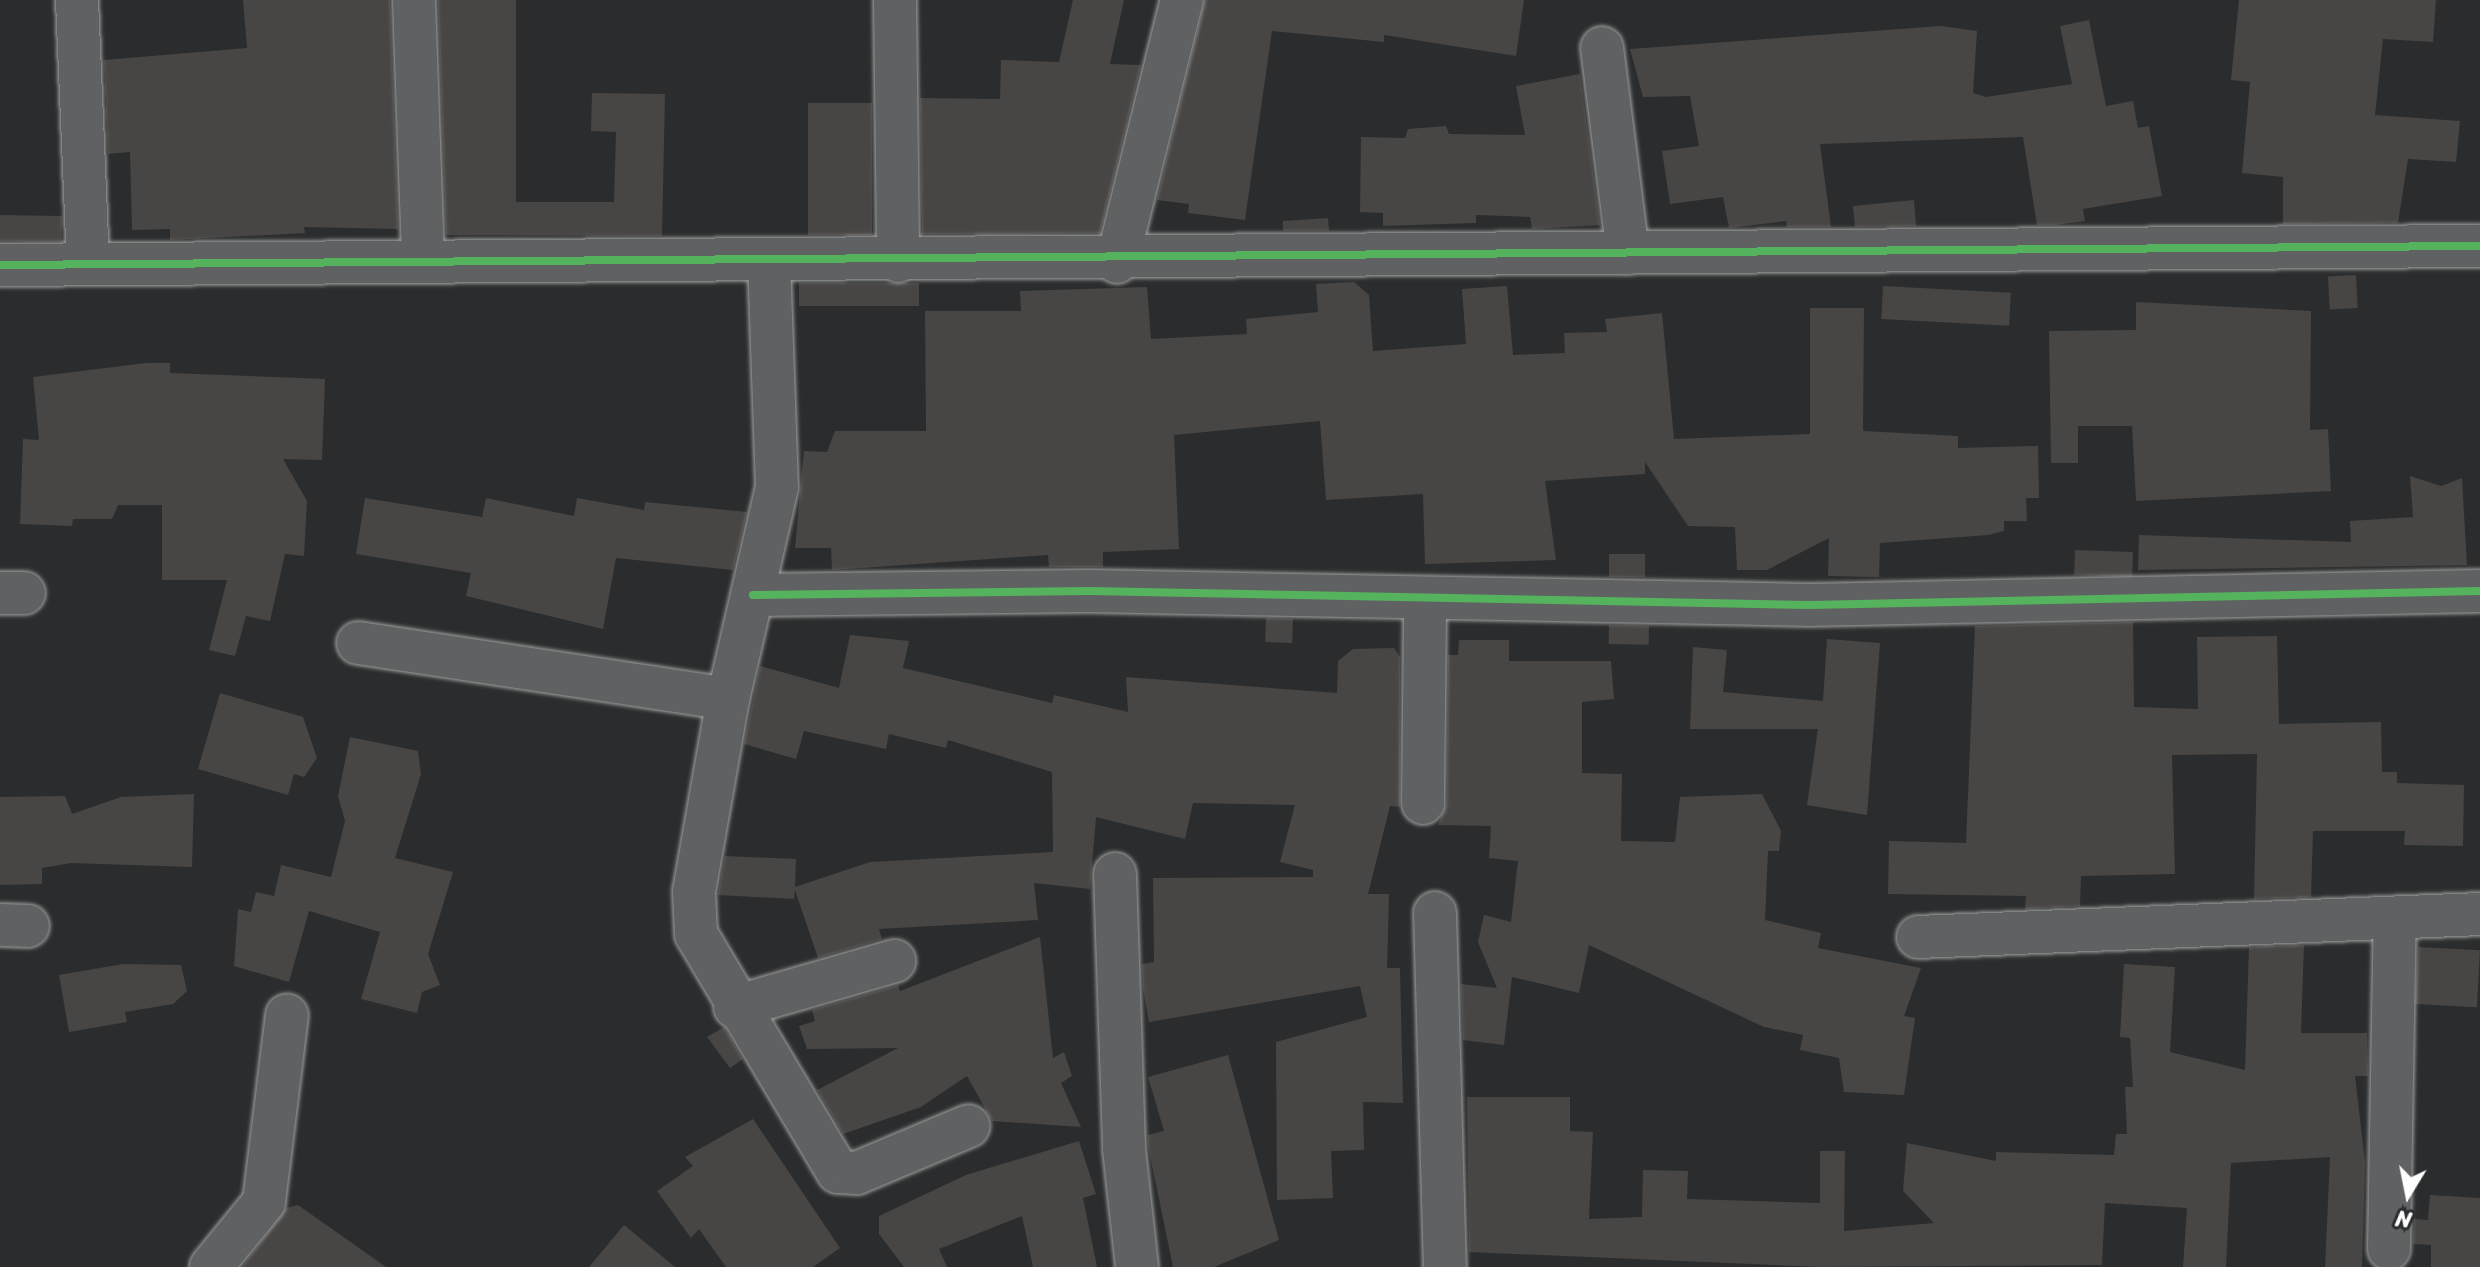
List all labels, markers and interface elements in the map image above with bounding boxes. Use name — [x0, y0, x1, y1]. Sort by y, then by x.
north arrow — [2368, 1155, 2448, 1235]
text: N — [2393, 1199, 2415, 1240]

